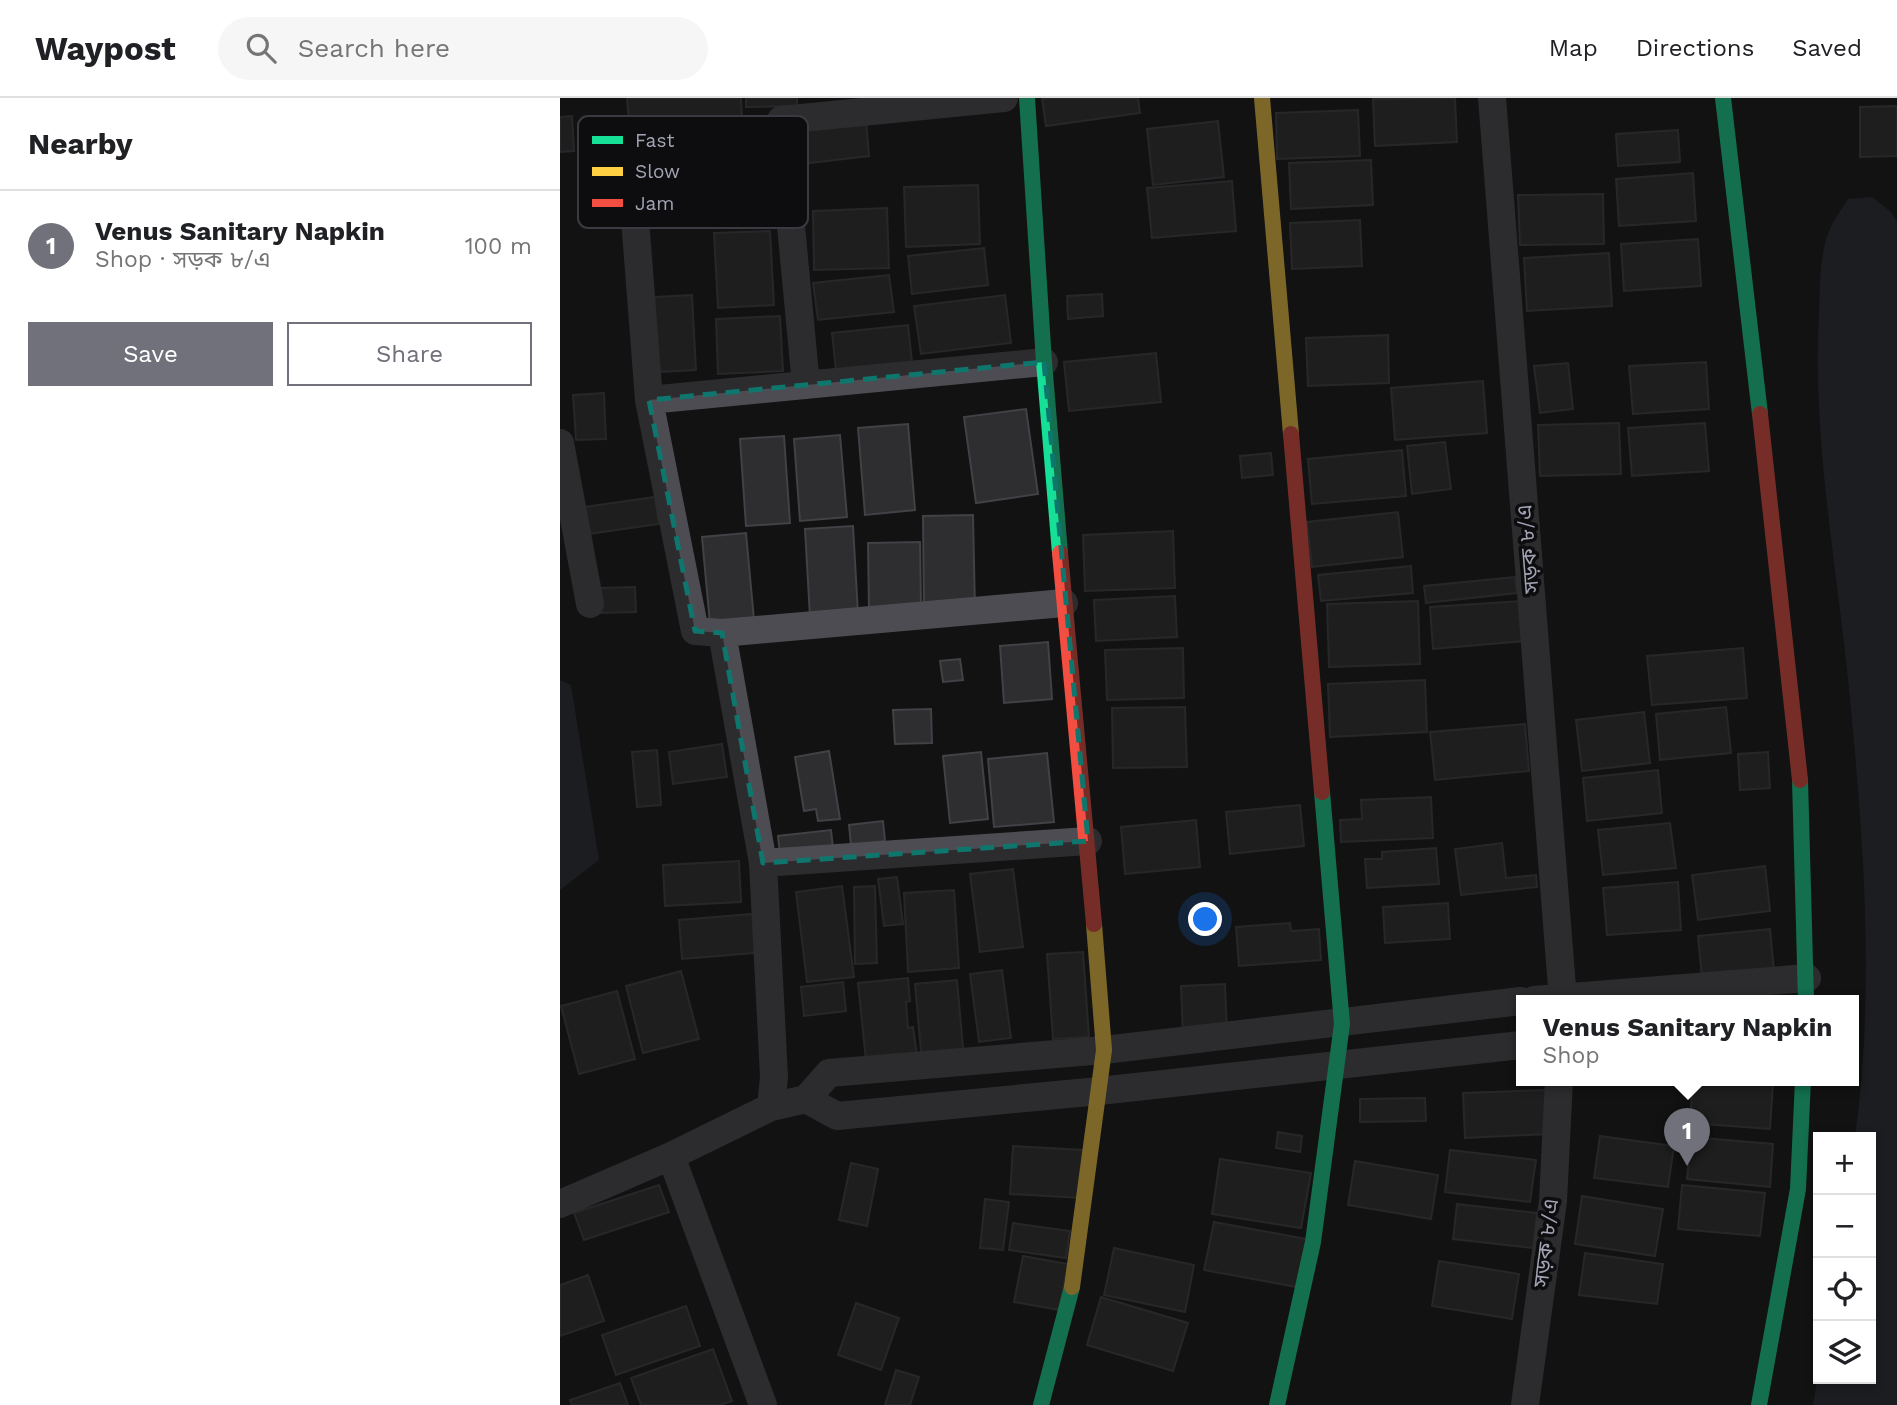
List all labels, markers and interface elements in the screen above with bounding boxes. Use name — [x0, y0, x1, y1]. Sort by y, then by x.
search box — [218, 17, 708, 80]
text: Waypost — [35, 29, 176, 68]
icon: search — [242, 29, 280, 67]
text: Search here — [298, 33, 450, 63]
text: Map — [1549, 34, 1598, 62]
text: Directions — [1636, 34, 1754, 62]
text: Saved — [1792, 34, 1862, 62]
legend — [578, 116, 808, 228]
text: Nearby — [28, 126, 133, 161]
text: Fast — [635, 129, 674, 152]
text: Slow — [635, 160, 680, 183]
text: Jam — [635, 192, 674, 215]
text: Venus Sanitary Napkin — [95, 216, 385, 246]
text: 1 — [46, 233, 56, 260]
text: 100 m — [465, 233, 532, 260]
text: Shop · সড়ক ৮/এ — [95, 246, 271, 273]
button: Save — [28, 322, 273, 386]
button: Share — [287, 322, 532, 386]
street label: সড়ক ৮/এ — [1511, 504, 1544, 596]
your location — [1188, 902, 1222, 936]
popup — [1516, 995, 1859, 1086]
text: Venus Sanitary Napkin — [1543, 1012, 1832, 1042]
text: Shop — [1543, 1042, 1600, 1069]
pin: 1 — [1664, 1108, 1710, 1166]
map controls — [1813, 1132, 1876, 1384]
button: + — [1813, 1132, 1876, 1195]
button: − — [1813, 1195, 1876, 1258]
street label: সড়ক ৮/এ — [1528, 1197, 1563, 1290]
button: locate — [1813, 1258, 1876, 1321]
button: layers — [1813, 1321, 1876, 1384]

